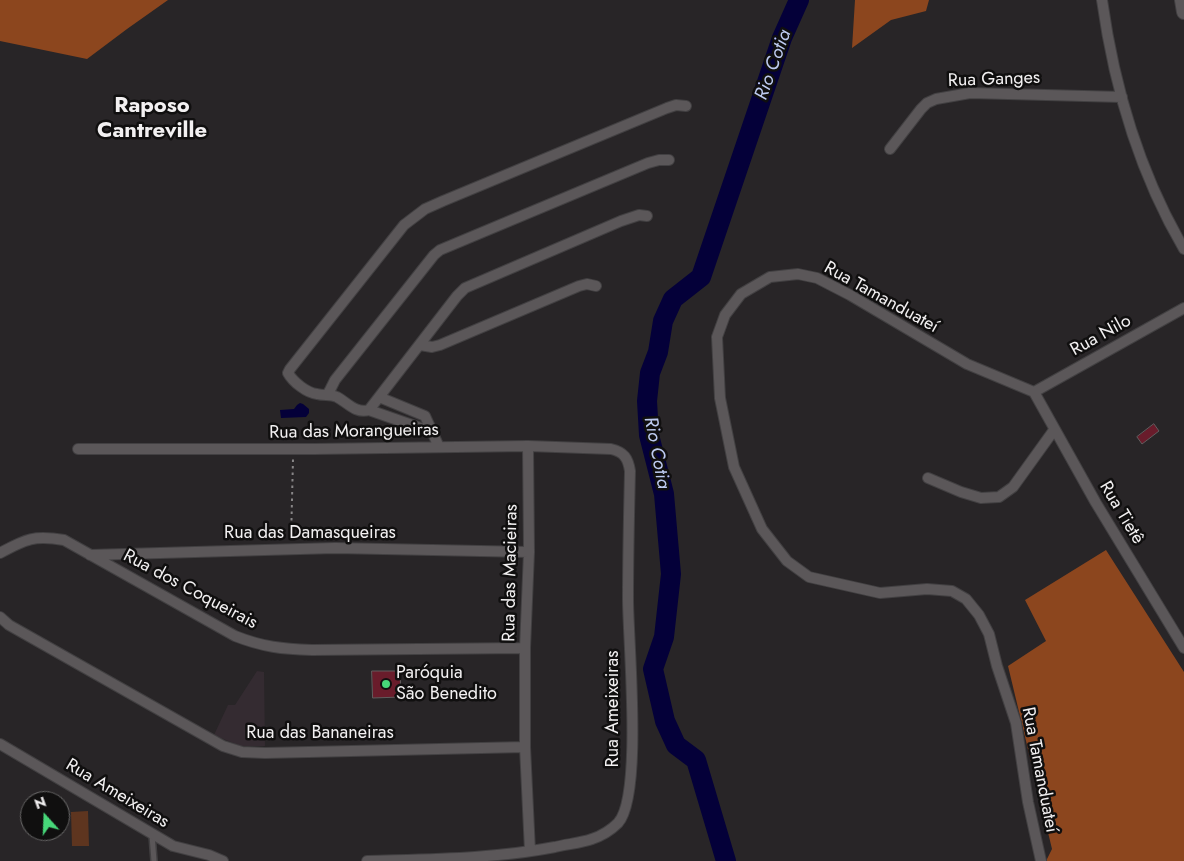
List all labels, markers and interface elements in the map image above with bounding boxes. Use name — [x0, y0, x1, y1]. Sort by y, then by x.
water label: Rio Cotia — [751, 27, 797, 103]
street label: Rua Ganges — [947, 68, 1041, 92]
district label: Raposo Cantreville — [97, 94, 207, 146]
street label: Rua Tamanduateí — [820, 258, 942, 338]
street label: Rua Nilo — [1067, 311, 1135, 361]
water label: Rio Cotia — [638, 415, 674, 491]
street label: Rua das Morangueiras — [269, 420, 439, 444]
street label: Rua Tietê — [1094, 478, 1148, 548]
street label: Rua das Macieiras — [499, 504, 523, 642]
street label: Rua das Damasqueiras — [224, 523, 396, 545]
street label: Rua dos Coqueirais — [119, 546, 261, 634]
street label: Rua Ameixeiras — [603, 651, 625, 767]
place label: Paróquia São Benedito — [396, 663, 497, 706]
marker: Paróquia São Benedito — [380, 678, 392, 690]
street label: Rua Tamanduateí — [1016, 705, 1062, 835]
street label: Rua das Bananeiras — [246, 723, 394, 745]
street label: Rua Ameixeiras — [61, 755, 173, 833]
north arrow — [20, 791, 70, 841]
text: N — [32, 792, 49, 814]

